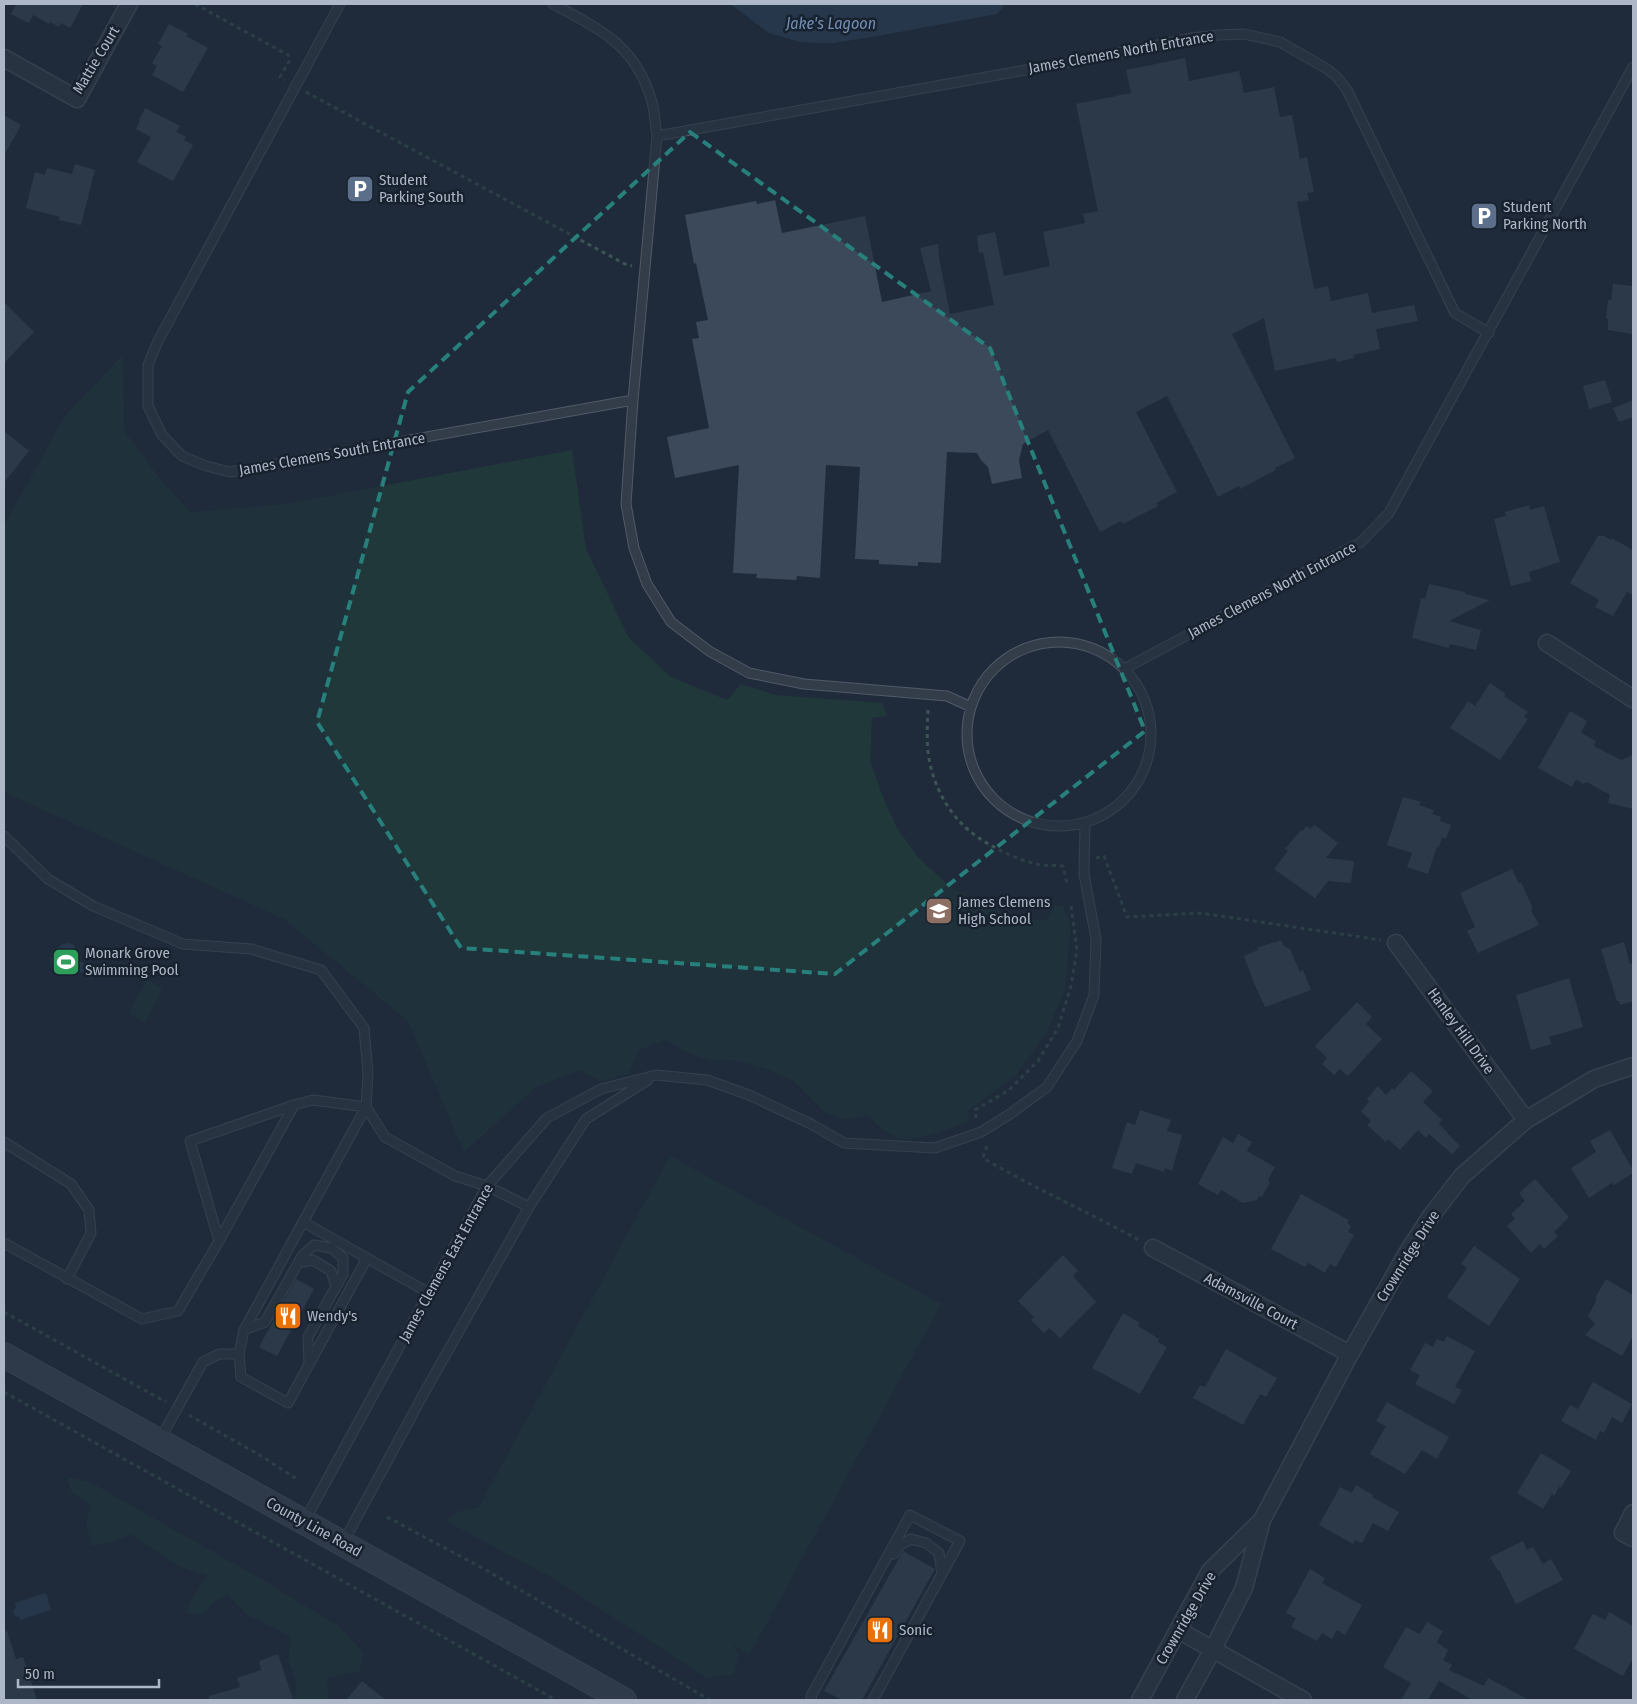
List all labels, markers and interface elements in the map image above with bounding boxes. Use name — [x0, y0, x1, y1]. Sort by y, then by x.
water label: Jake's Lagoon — [785, 14, 876, 33]
street label: Mattie Court — [69, 23, 123, 97]
street label: James Clemens North Entrance — [1027, 27, 1215, 77]
place label: Student Parking South — [379, 171, 464, 206]
parking icon: Student Parking South — [345, 174, 375, 204]
place label: Student Parking North — [1503, 198, 1587, 233]
parking icon: Student Parking North — [1469, 201, 1499, 231]
street label: James Clemens South Entrance — [238, 429, 426, 479]
street label: James Clemens North Entrance — [1185, 538, 1359, 642]
place label: James Clemens High School — [958, 893, 1050, 928]
school or university icon: James Clemens High School — [924, 896, 954, 926]
place label: Monark Grove Swimming Pool — [85, 944, 179, 979]
sports icon: Monark Grove Swimming Pool — [51, 947, 81, 977]
street label: Hanley Hill Drive — [1424, 985, 1498, 1077]
street label: James Clemens East Entrance — [395, 1181, 497, 1345]
street label: Crownridge Drive — [1373, 1207, 1443, 1305]
street label: Adamsville Court — [1201, 1269, 1301, 1333]
restaurant icon: Wendy's — [273, 1301, 303, 1331]
place label: Wendy's — [307, 1307, 357, 1325]
street label: County Line Road — [263, 1493, 365, 1561]
street label: Crownridge Drive — [1152, 1568, 1220, 1668]
restaurant icon: Sonic — [865, 1615, 895, 1645]
place label: Sonic — [899, 1621, 933, 1639]
scale bar — [18, 1656, 159, 1688]
text: 50 m — [25, 1665, 55, 1683]

